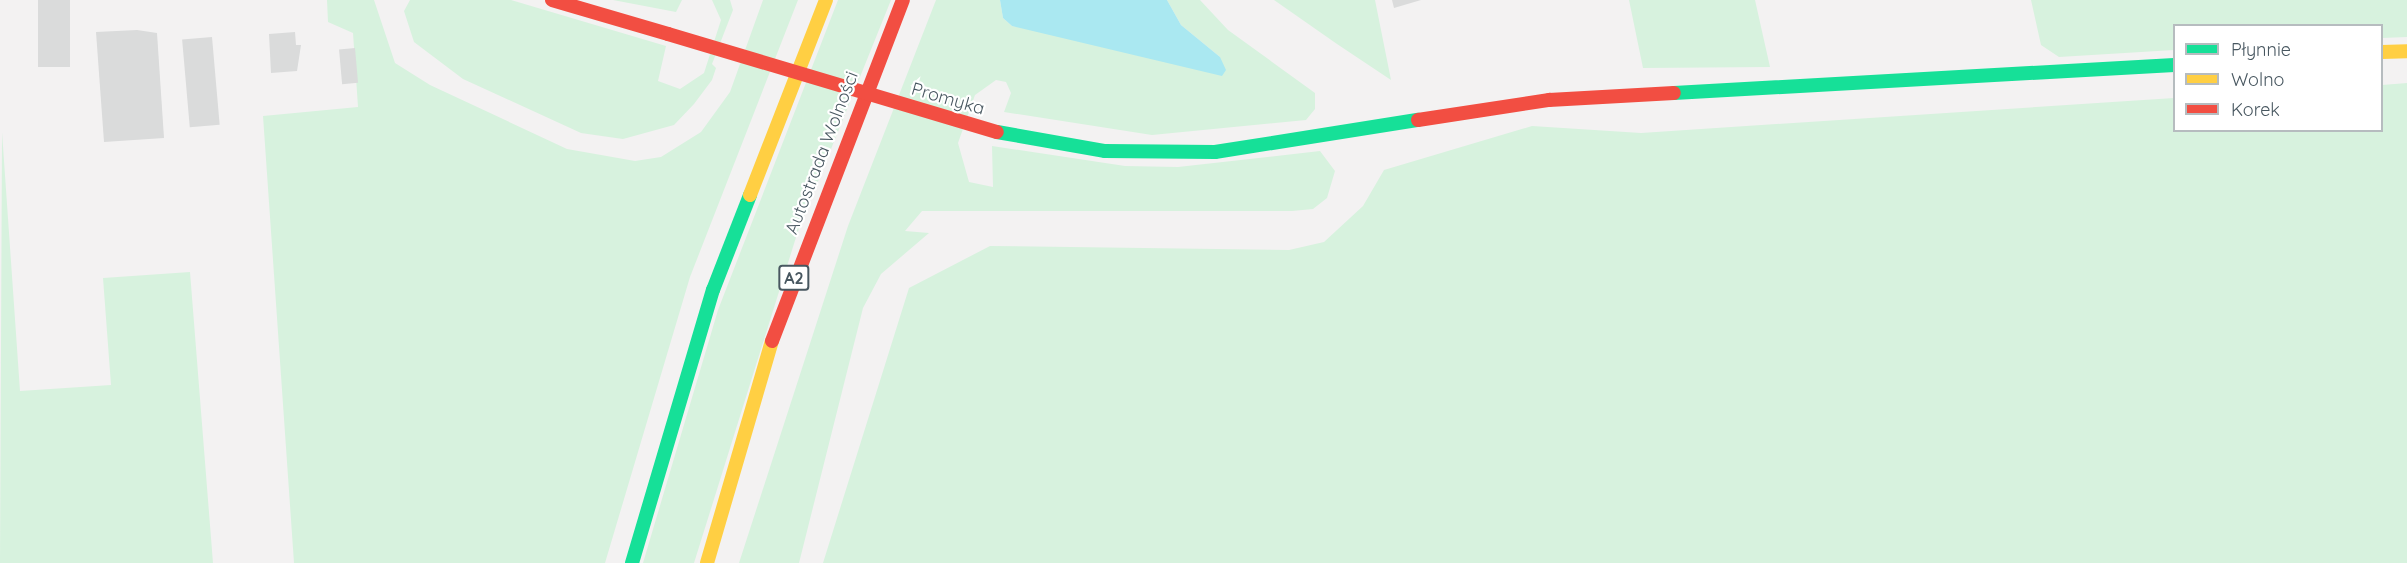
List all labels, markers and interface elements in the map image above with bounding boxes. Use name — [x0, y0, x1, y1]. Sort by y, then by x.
legend — [2173, 24, 2383, 132]
text: Płynnie — [2231, 38, 2291, 61]
text: Wolno — [2231, 68, 2284, 91]
street label: Autostrada Wolności — [781, 69, 863, 237]
street label: Promyka — [909, 78, 987, 120]
text: Korek — [2231, 98, 2280, 121]
road number: A2 — [778, 265, 810, 291]

